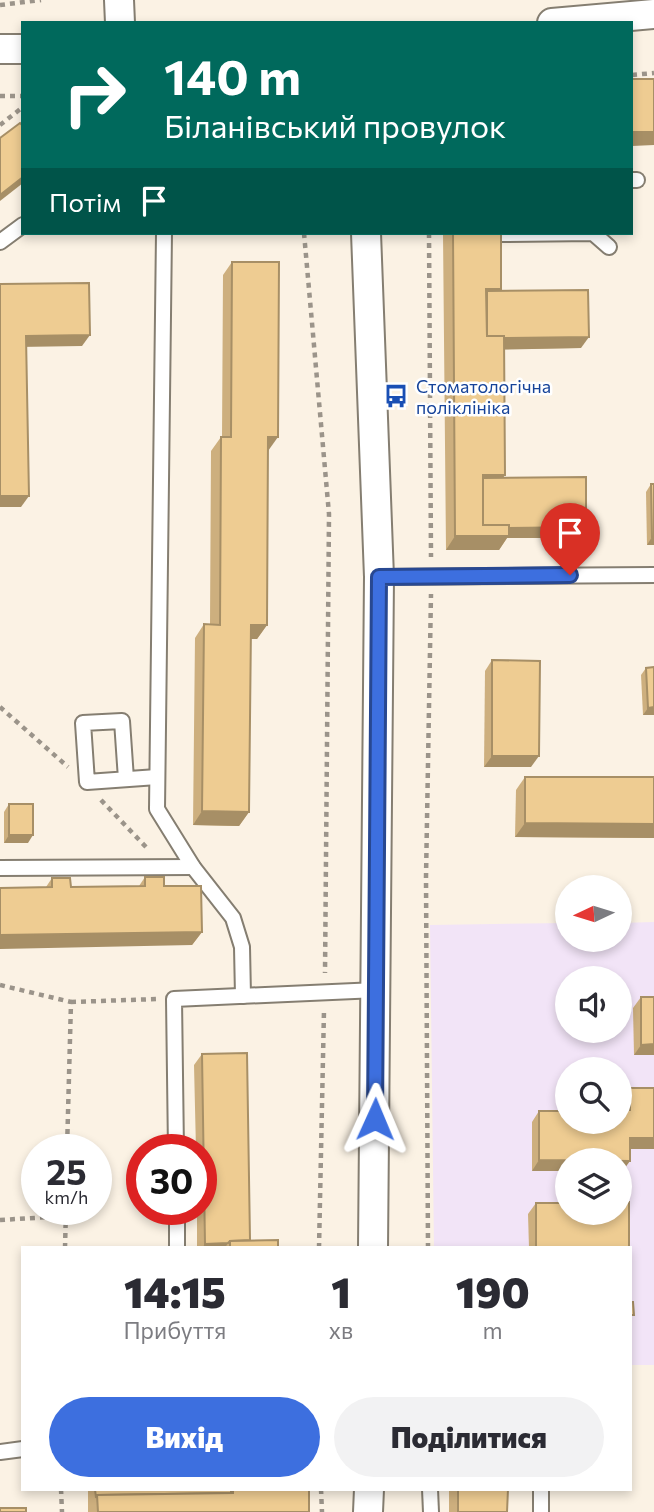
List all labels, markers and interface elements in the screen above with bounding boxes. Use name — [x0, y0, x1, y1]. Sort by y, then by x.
text: 140 m — [164, 45, 301, 105]
icon: right — [49, 49, 140, 140]
text: Біланівський провулок — [164, 105, 506, 145]
icon: arrive — [135, 182, 173, 220]
text: Потім — [49, 186, 121, 217]
place label: Стоматологічна поліклініка — [416, 375, 551, 418]
bus stop icon: Стоматологічна поліклініка — [382, 382, 410, 410]
pin — [540, 503, 600, 575]
icon: arrive — [551, 514, 589, 552]
north arrow — [555, 875, 632, 952]
map controls — [555, 875, 632, 1225]
button: sound — [555, 966, 632, 1043]
button: search — [555, 1057, 632, 1134]
position arrow — [338, 1082, 412, 1156]
speed limit sign: 30 — [126, 1134, 217, 1225]
button: layers — [555, 1148, 632, 1225]
text: 25 — [46, 1149, 87, 1192]
text: km/h — [45, 1186, 88, 1208]
text: 14:15 — [124, 1265, 226, 1317]
text: 1 — [331, 1265, 351, 1317]
text: 190 — [456, 1265, 530, 1317]
text: Прибуття — [123, 1316, 226, 1344]
text: хв — [329, 1316, 353, 1344]
text: m — [483, 1316, 503, 1344]
button: Вихід — [49, 1397, 320, 1477]
button: Поділитися — [334, 1397, 604, 1477]

